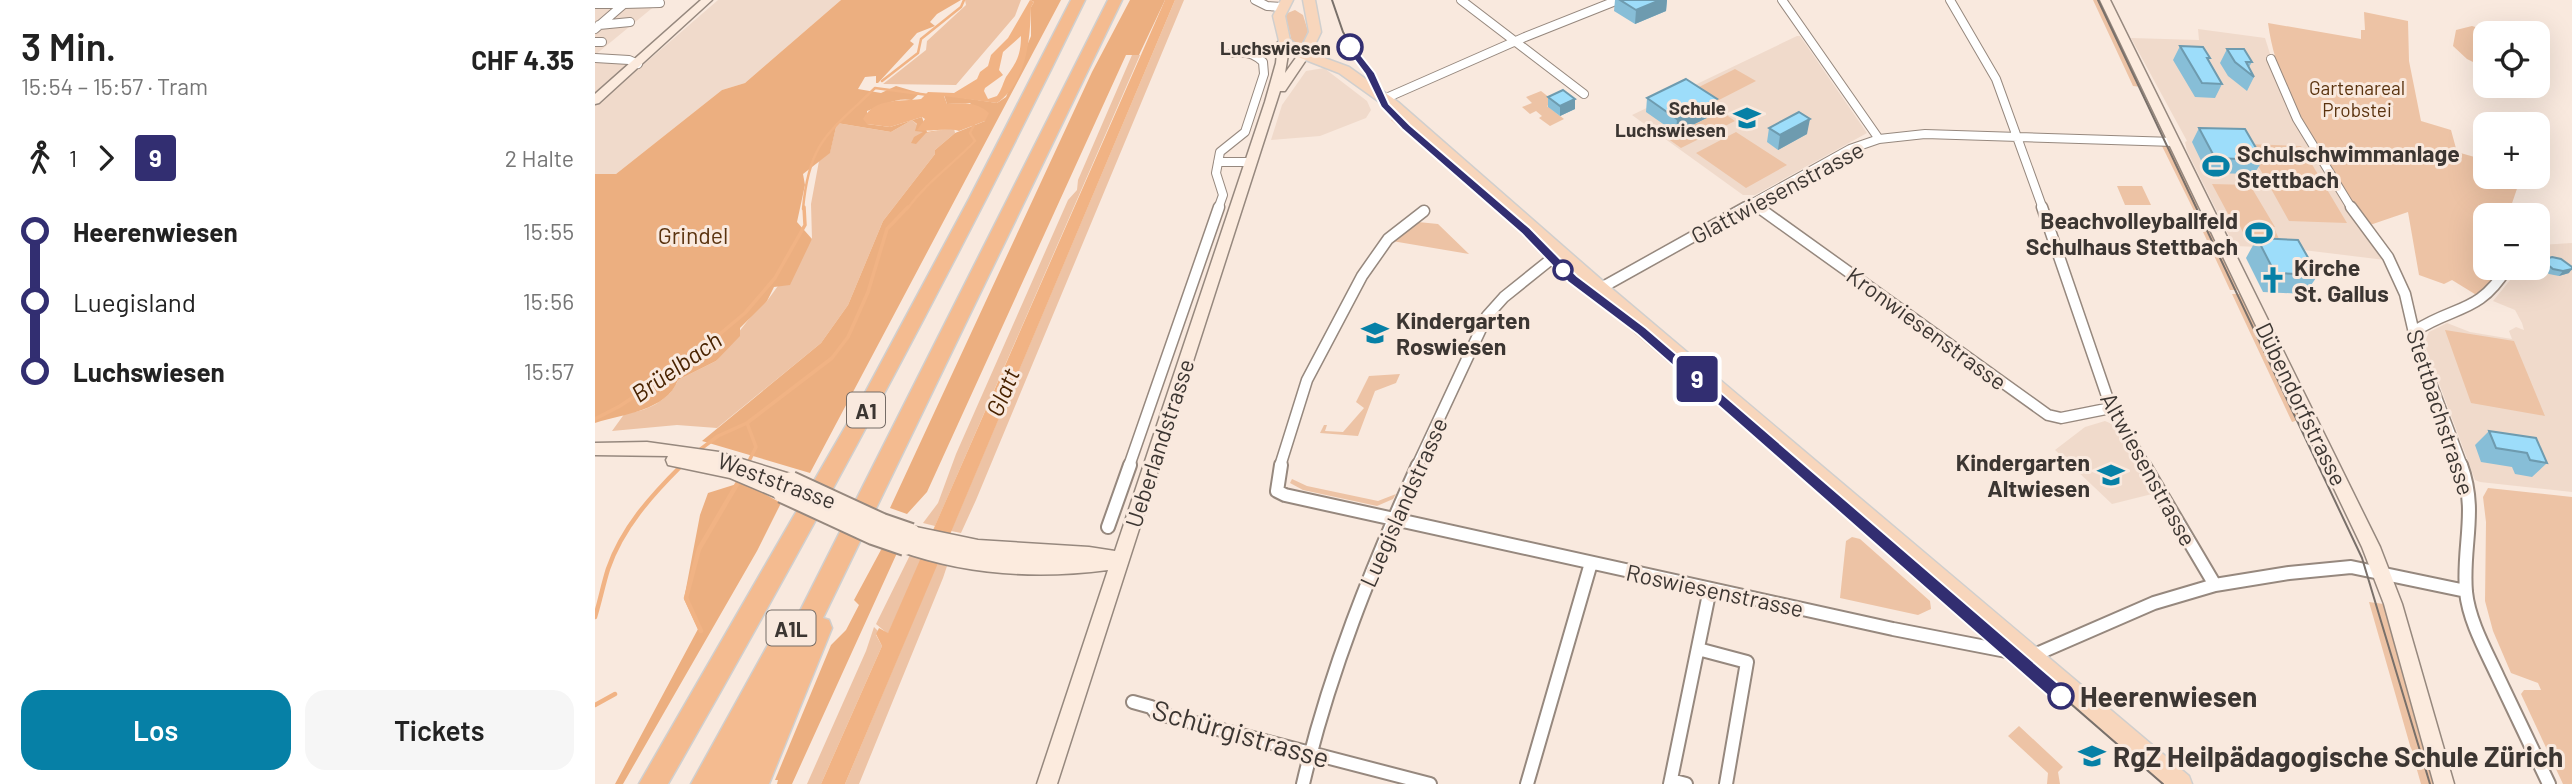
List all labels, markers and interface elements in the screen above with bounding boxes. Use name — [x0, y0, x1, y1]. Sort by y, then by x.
map controls — [2473, 21, 2550, 280]
button: locate — [2473, 21, 2550, 98]
text: 3 Min. — [21, 23, 116, 69]
marker: Luchswiesen — [1337, 34, 1363, 60]
place label: Luchswiesen — [1220, 36, 1331, 59]
text: CHF 4.35 — [471, 44, 574, 75]
text: 15:54 – 15:57 · Tram — [21, 72, 208, 100]
park label: Gartenareal Probstei — [2309, 76, 2405, 121]
place label: Schule Luchswiesen — [1615, 96, 1726, 141]
school or university icon: Schule Luchswiesen — [1732, 103, 1762, 133]
button: + — [2473, 112, 2550, 189]
street label: Glattwiesenstrasse — [1686, 135, 1868, 249]
icon: walk — [21, 139, 59, 177]
icon: forward — [87, 139, 125, 177]
place label: Schulschwimmanlage Stettbach — [2237, 139, 2460, 193]
text: 9 — [149, 143, 162, 172]
text: 1 — [69, 144, 77, 172]
text: 2 Halte — [505, 144, 574, 172]
sports icon: Schulschwimmanlage Stettbach — [2201, 151, 2231, 181]
button: − — [2473, 203, 2550, 280]
place label: Beachvolleyballfeld Schulhaus Stettbach — [2026, 206, 2238, 260]
text: Heerenwiesen — [73, 216, 238, 247]
text: 15:55 — [523, 217, 574, 245]
sports icon: Beachvolleyballfeld Schulhaus Stettbach — [2244, 218, 2274, 248]
park label: Grindel — [658, 221, 728, 249]
place label: Kirche St. Gallus — [2294, 253, 2389, 307]
unlabelled marker — [1553, 260, 1573, 280]
street label: Kronwiesenstrasse — [1842, 261, 2012, 395]
church icon: Kirche St. Gallus — [2258, 265, 2288, 295]
text: Luegisland — [73, 286, 196, 317]
text: 15:56 — [523, 287, 574, 315]
place label: Kindergarten Roswiesen — [1396, 306, 1530, 360]
school or university icon: Kindergarten Roswiesen — [1360, 318, 1390, 348]
street label: Dübendorfstrasse — [2250, 318, 2354, 490]
water label: Brüelbach — [625, 324, 727, 408]
street label: Stettbachstrasse — [2401, 326, 2481, 498]
street label: Ueberlandstrasse — [1119, 355, 1199, 531]
text: Luchswiesen — [73, 356, 225, 387]
line badge: 9 — [1674, 356, 1720, 402]
text: 15:57 — [524, 357, 574, 385]
water label: Glatt — [979, 363, 1025, 420]
text: 9 — [1691, 364, 1703, 393]
street label: Altwiesenstrasse — [2095, 387, 2203, 551]
road number: A1 — [847, 392, 885, 428]
street label: Luegislandstrasse — [1353, 413, 1453, 591]
street label: Weststrasse — [714, 446, 840, 514]
place label: Kindergarten Altwiesen — [1956, 448, 2090, 502]
school or university icon: Kindergarten Altwiesen — [2096, 460, 2126, 490]
street label: Roswiesenstrasse — [1624, 558, 1806, 622]
road number: A1L — [767, 610, 815, 646]
place label: Heerenwiesen — [2080, 679, 2257, 713]
marker: Heerenwiesen — [2048, 683, 2074, 709]
button: Los — [21, 690, 291, 770]
button: Tickets — [305, 690, 574, 770]
street label: Schürgistrasse — [1149, 691, 1333, 775]
place label: RgZ Heilpädagogische Schule Zürich — [2113, 739, 2563, 773]
school or university icon: RgZ Heilpädagogische Schule Zürich — [2077, 741, 2107, 771]

